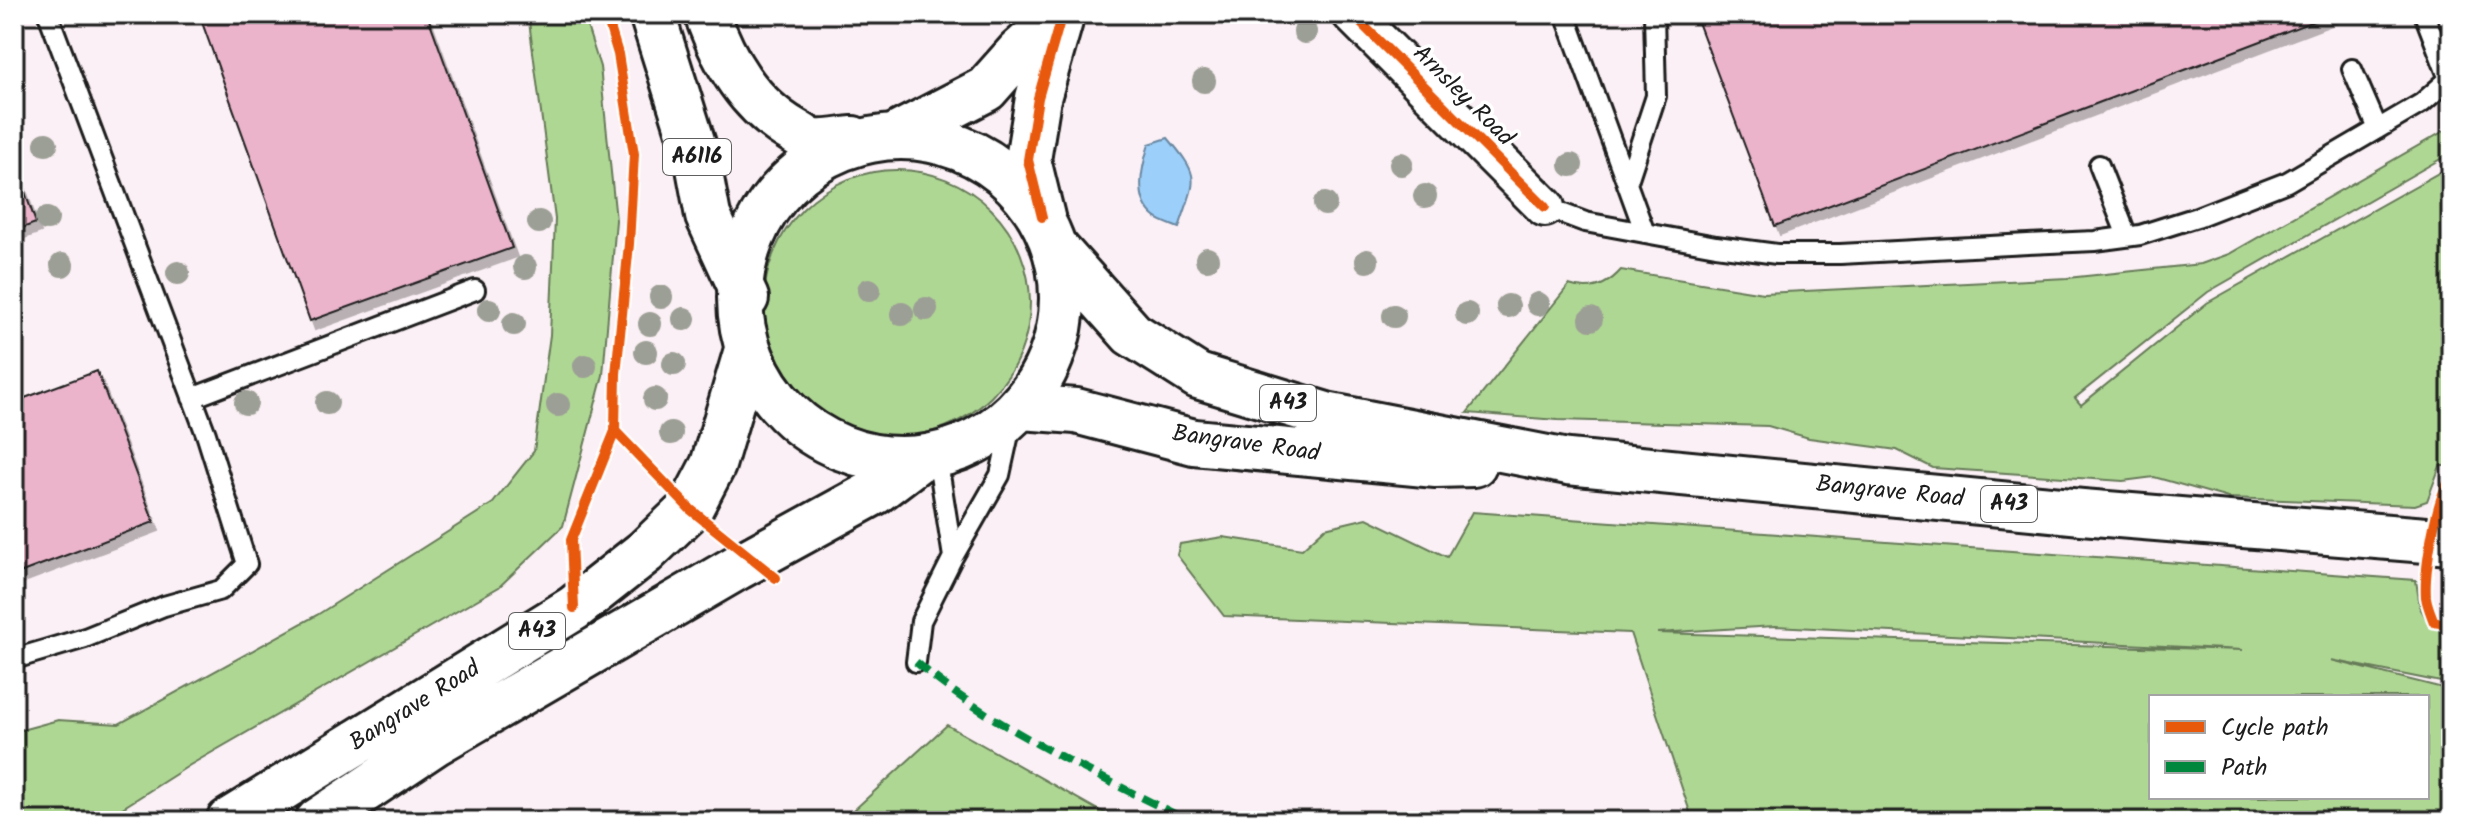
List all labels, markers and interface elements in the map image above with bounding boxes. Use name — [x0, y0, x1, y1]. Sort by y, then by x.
street label: Arnsley Road — [1403, 36, 1524, 157]
road number: A6116 — [663, 139, 731, 175]
road number: A43 — [1260, 385, 1316, 421]
street label: Bangrave Road — [1170, 414, 1323, 474]
street label: Bangrave Road — [1814, 465, 1967, 519]
road number: A43 — [1981, 486, 2037, 522]
road number: A43 — [509, 613, 565, 649]
street label: Bangrave Road — [342, 650, 489, 762]
legend — [2149, 695, 2429, 799]
text: Cycle path — [2221, 709, 2329, 748]
text: Path — [2221, 749, 2267, 788]

